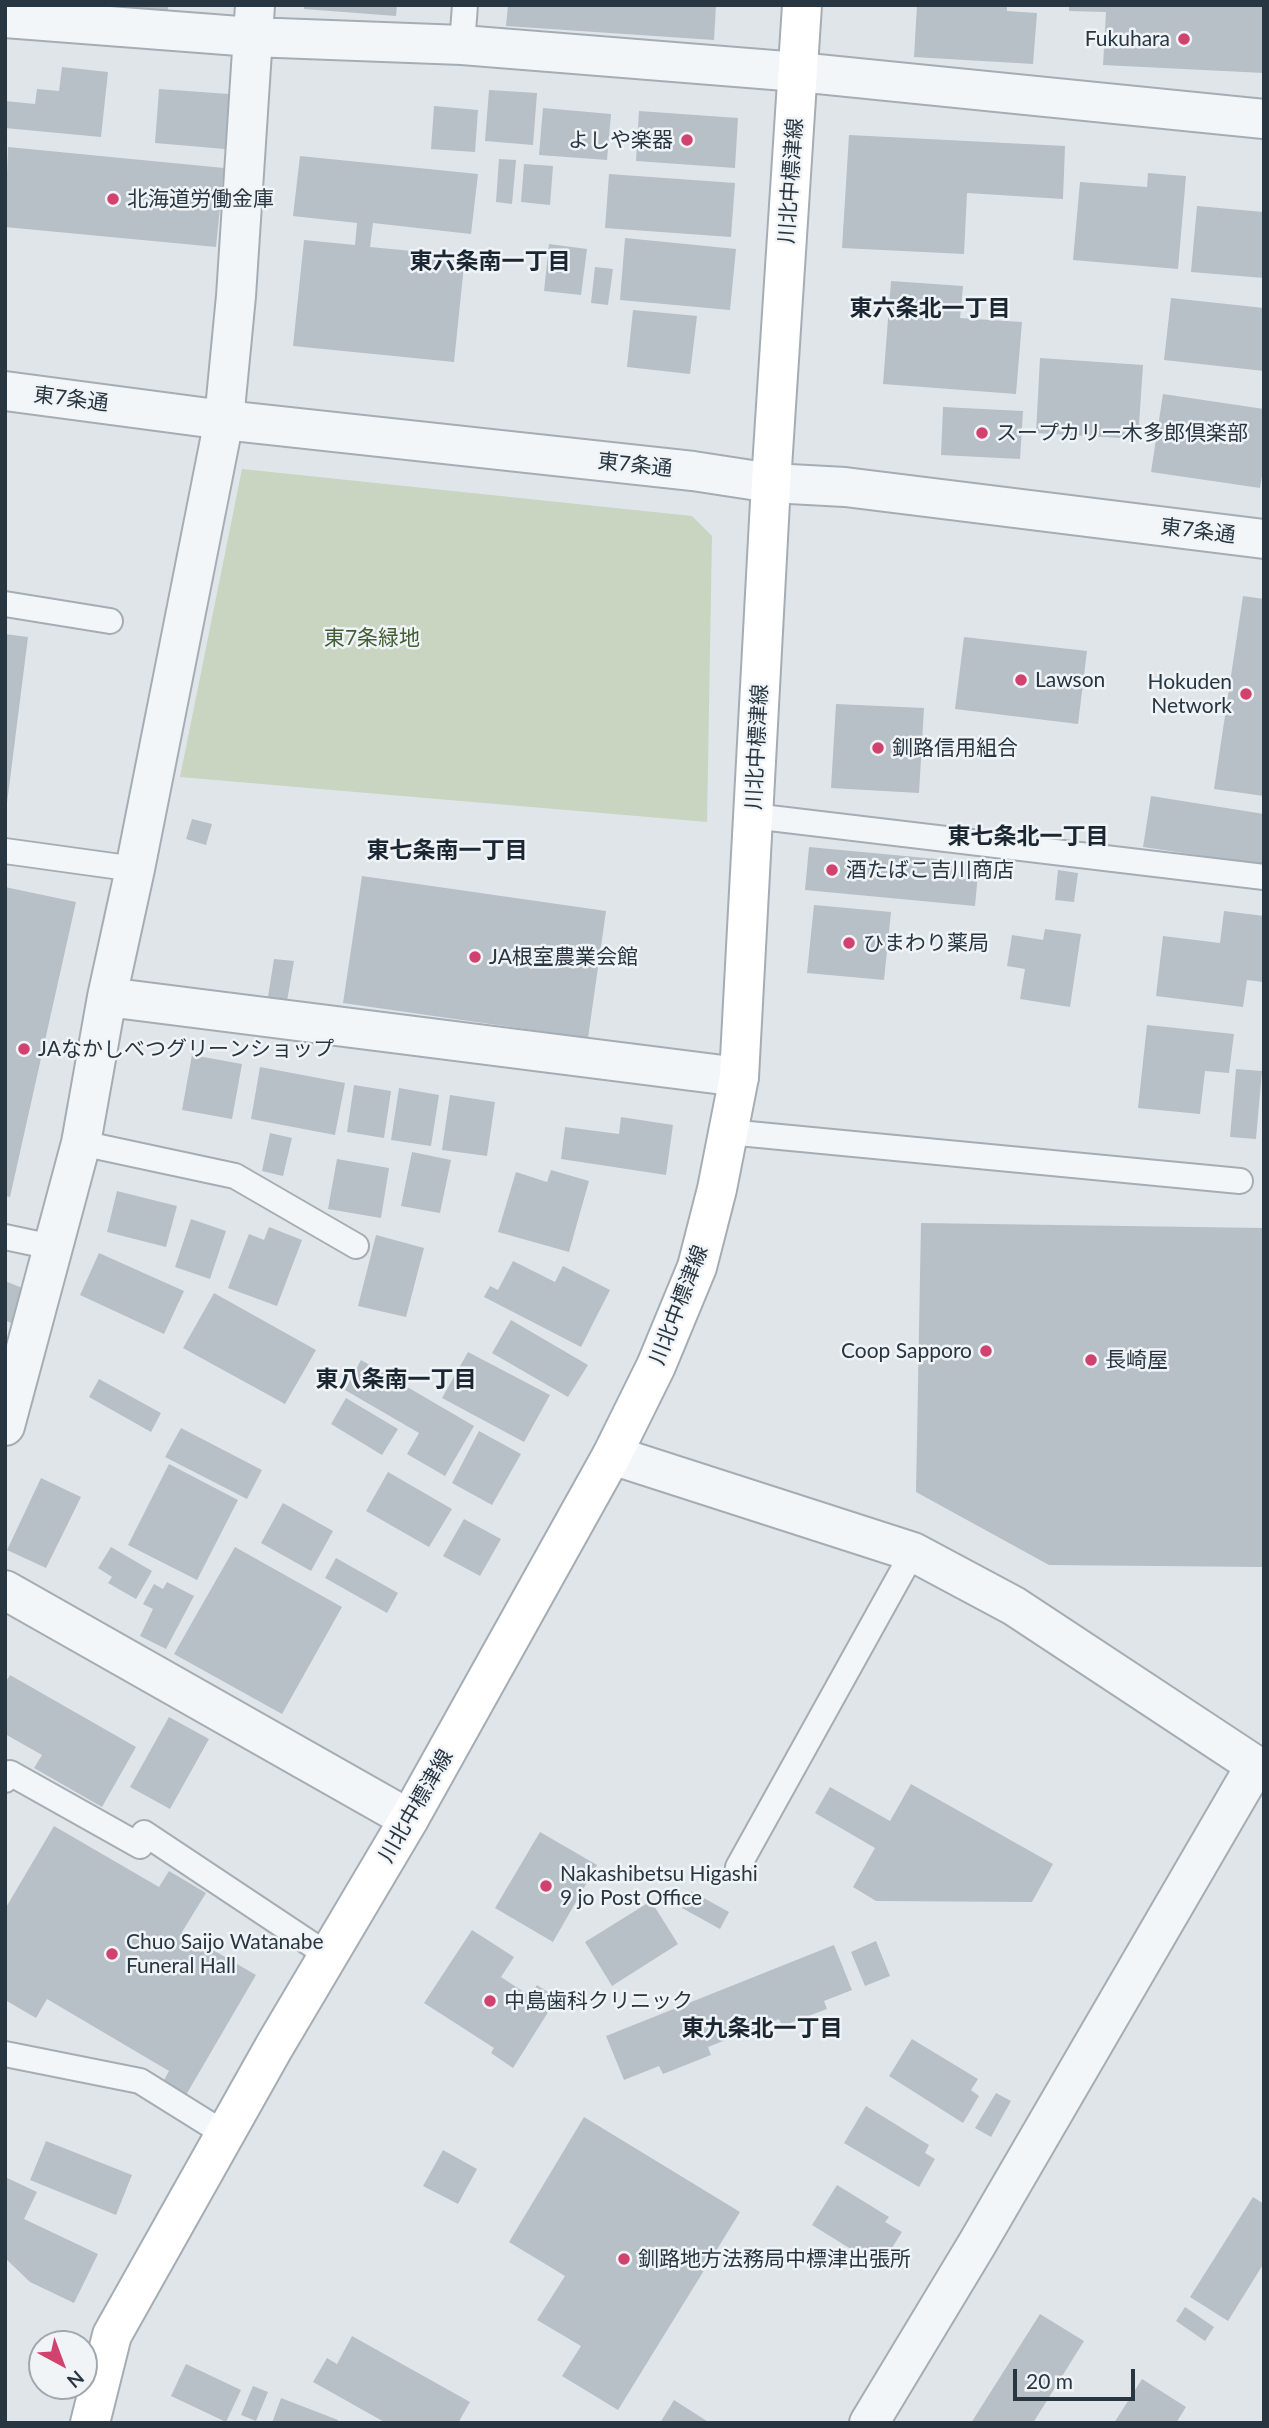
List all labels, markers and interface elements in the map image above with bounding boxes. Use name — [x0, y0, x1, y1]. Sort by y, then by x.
place label: Fukuhara — [1085, 26, 1170, 52]
marker: Fukuhara — [1176, 31, 1192, 47]
street label: 川北中標津線 — [774, 117, 808, 245]
place label: よしや楽器 — [568, 127, 673, 153]
marker: よしや楽器 — [679, 132, 695, 148]
place label: 北海道労働金庫 — [127, 186, 274, 212]
marker: 北海道労働金庫 — [105, 191, 121, 207]
district label: 東六条南一丁目 — [410, 248, 570, 276]
district label: 東六条北一丁目 — [850, 295, 1010, 323]
street label: 東7条通 — [32, 382, 110, 416]
place label: スープカリー木多郎倶楽部 — [996, 420, 1248, 446]
marker: スープカリー木多郎倶楽部 — [974, 425, 990, 441]
street label: 東7条通 — [596, 449, 674, 481]
street label: 東7条通 — [1159, 514, 1237, 548]
park label: 東7条緑地 — [324, 625, 420, 651]
place label: Lawson — [1035, 667, 1105, 693]
place label: Hokuden Network — [1147, 669, 1232, 719]
marker: Lawson — [1013, 672, 1029, 688]
street label: 川北中標津線 — [741, 683, 773, 811]
marker: Hokuden Network — [1238, 686, 1254, 702]
place label: 釧路信用組合 — [892, 735, 1018, 761]
marker: 釧路信用組合 — [870, 740, 886, 756]
district label: 東七条北一丁目 — [948, 823, 1108, 851]
district label: 東七条南一丁目 — [367, 837, 527, 865]
place label: 酒たばこ吉川商店 — [846, 857, 1014, 883]
marker: 酒たばこ吉川商店 — [824, 862, 840, 878]
place label: ひまわり薬局 — [863, 930, 989, 956]
marker: ひまわり薬局 — [841, 935, 857, 951]
place label: JA根室農業会館 — [489, 944, 638, 970]
marker: JA根室農業会館 — [467, 949, 483, 965]
place label: JAなかしべつグリーンショップ — [38, 1036, 334, 1062]
marker: JAなかしべつグリーンショップ — [16, 1041, 32, 1057]
street label: 川北中標津線 — [645, 1242, 713, 1368]
place label: Coop Sapporo — [841, 1338, 972, 1364]
marker: Coop Sapporo — [978, 1343, 994, 1359]
place label: 長崎屋 — [1105, 1347, 1168, 1373]
marker: 長崎屋 — [1083, 1352, 1099, 1368]
district label: 東八条南一丁目 — [316, 1366, 476, 1394]
street label: 川北中標津線 — [374, 1745, 458, 1867]
place label: Nakashibetsu Higashi 9 jo Post Office — [560, 1861, 758, 1911]
marker: Nakashibetsu Higashi 9 jo Post Office — [538, 1878, 554, 1894]
place label: Chuo Saijo Watanabe Funeral Hall — [126, 1929, 324, 1979]
marker: Chuo Saijo Watanabe Funeral Hall — [104, 1946, 120, 1962]
place label: 中島歯科クリニック — [504, 1988, 693, 2014]
marker: 中島歯科クリニック — [482, 1993, 498, 2009]
district label: 東九条北一丁目 — [682, 2015, 842, 2043]
place label: 釧路地方法務局中標津出張所 — [638, 2246, 911, 2272]
marker: 釧路地方法務局中標津出張所 — [616, 2251, 632, 2267]
north arrow — [28, 2330, 98, 2400]
scale bar — [1017, 2354, 1140, 2398]
text: N — [63, 2366, 89, 2393]
text: 20 m — [1026, 2368, 1073, 2393]

